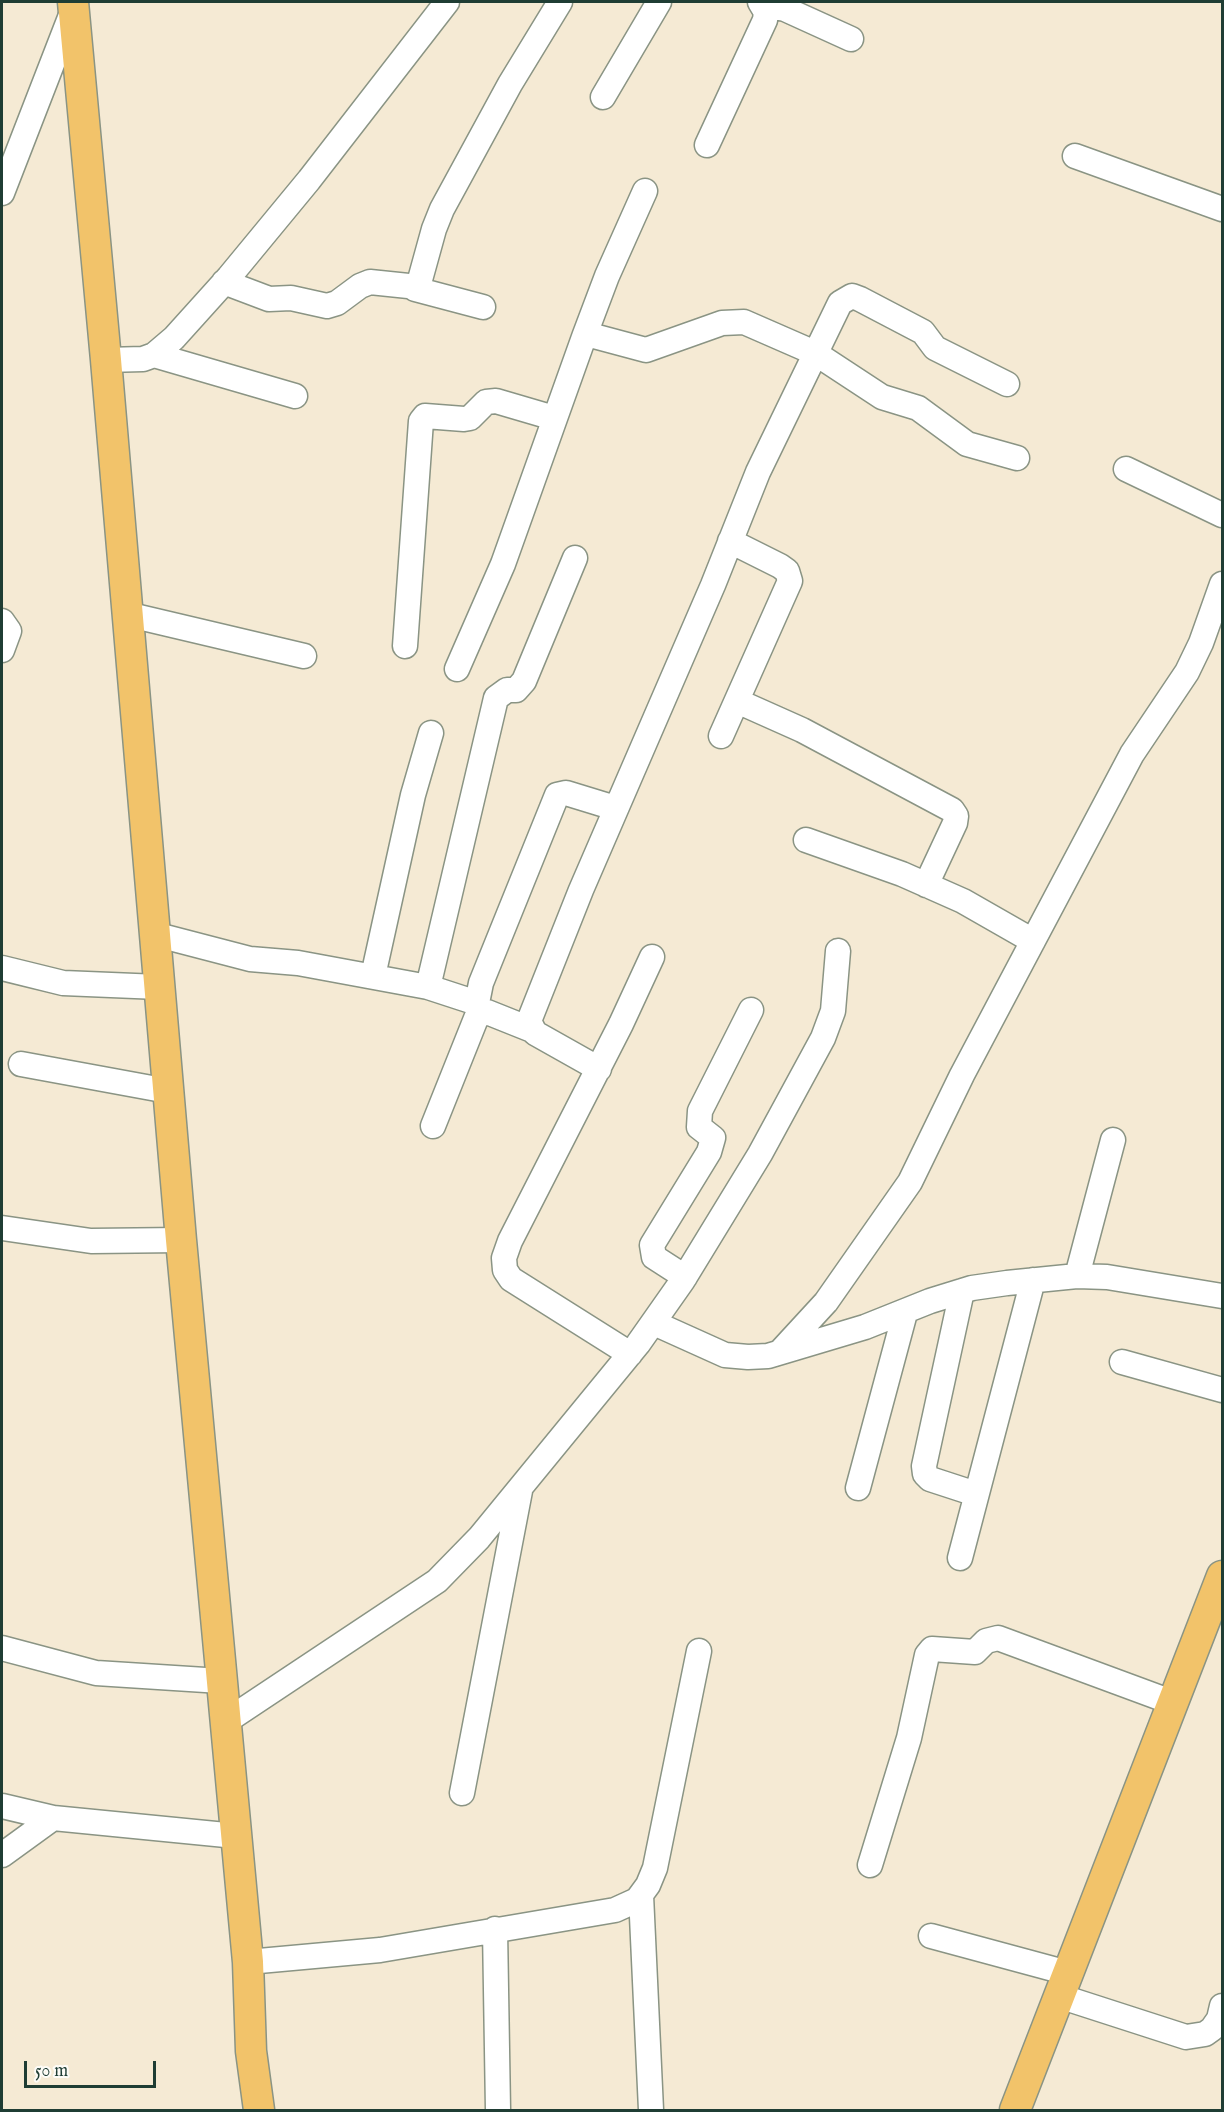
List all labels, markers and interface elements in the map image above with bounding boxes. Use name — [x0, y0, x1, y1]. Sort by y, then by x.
scale bar — [27, 2049, 159, 2087]
text: 50 m — [35, 2060, 68, 2083]

